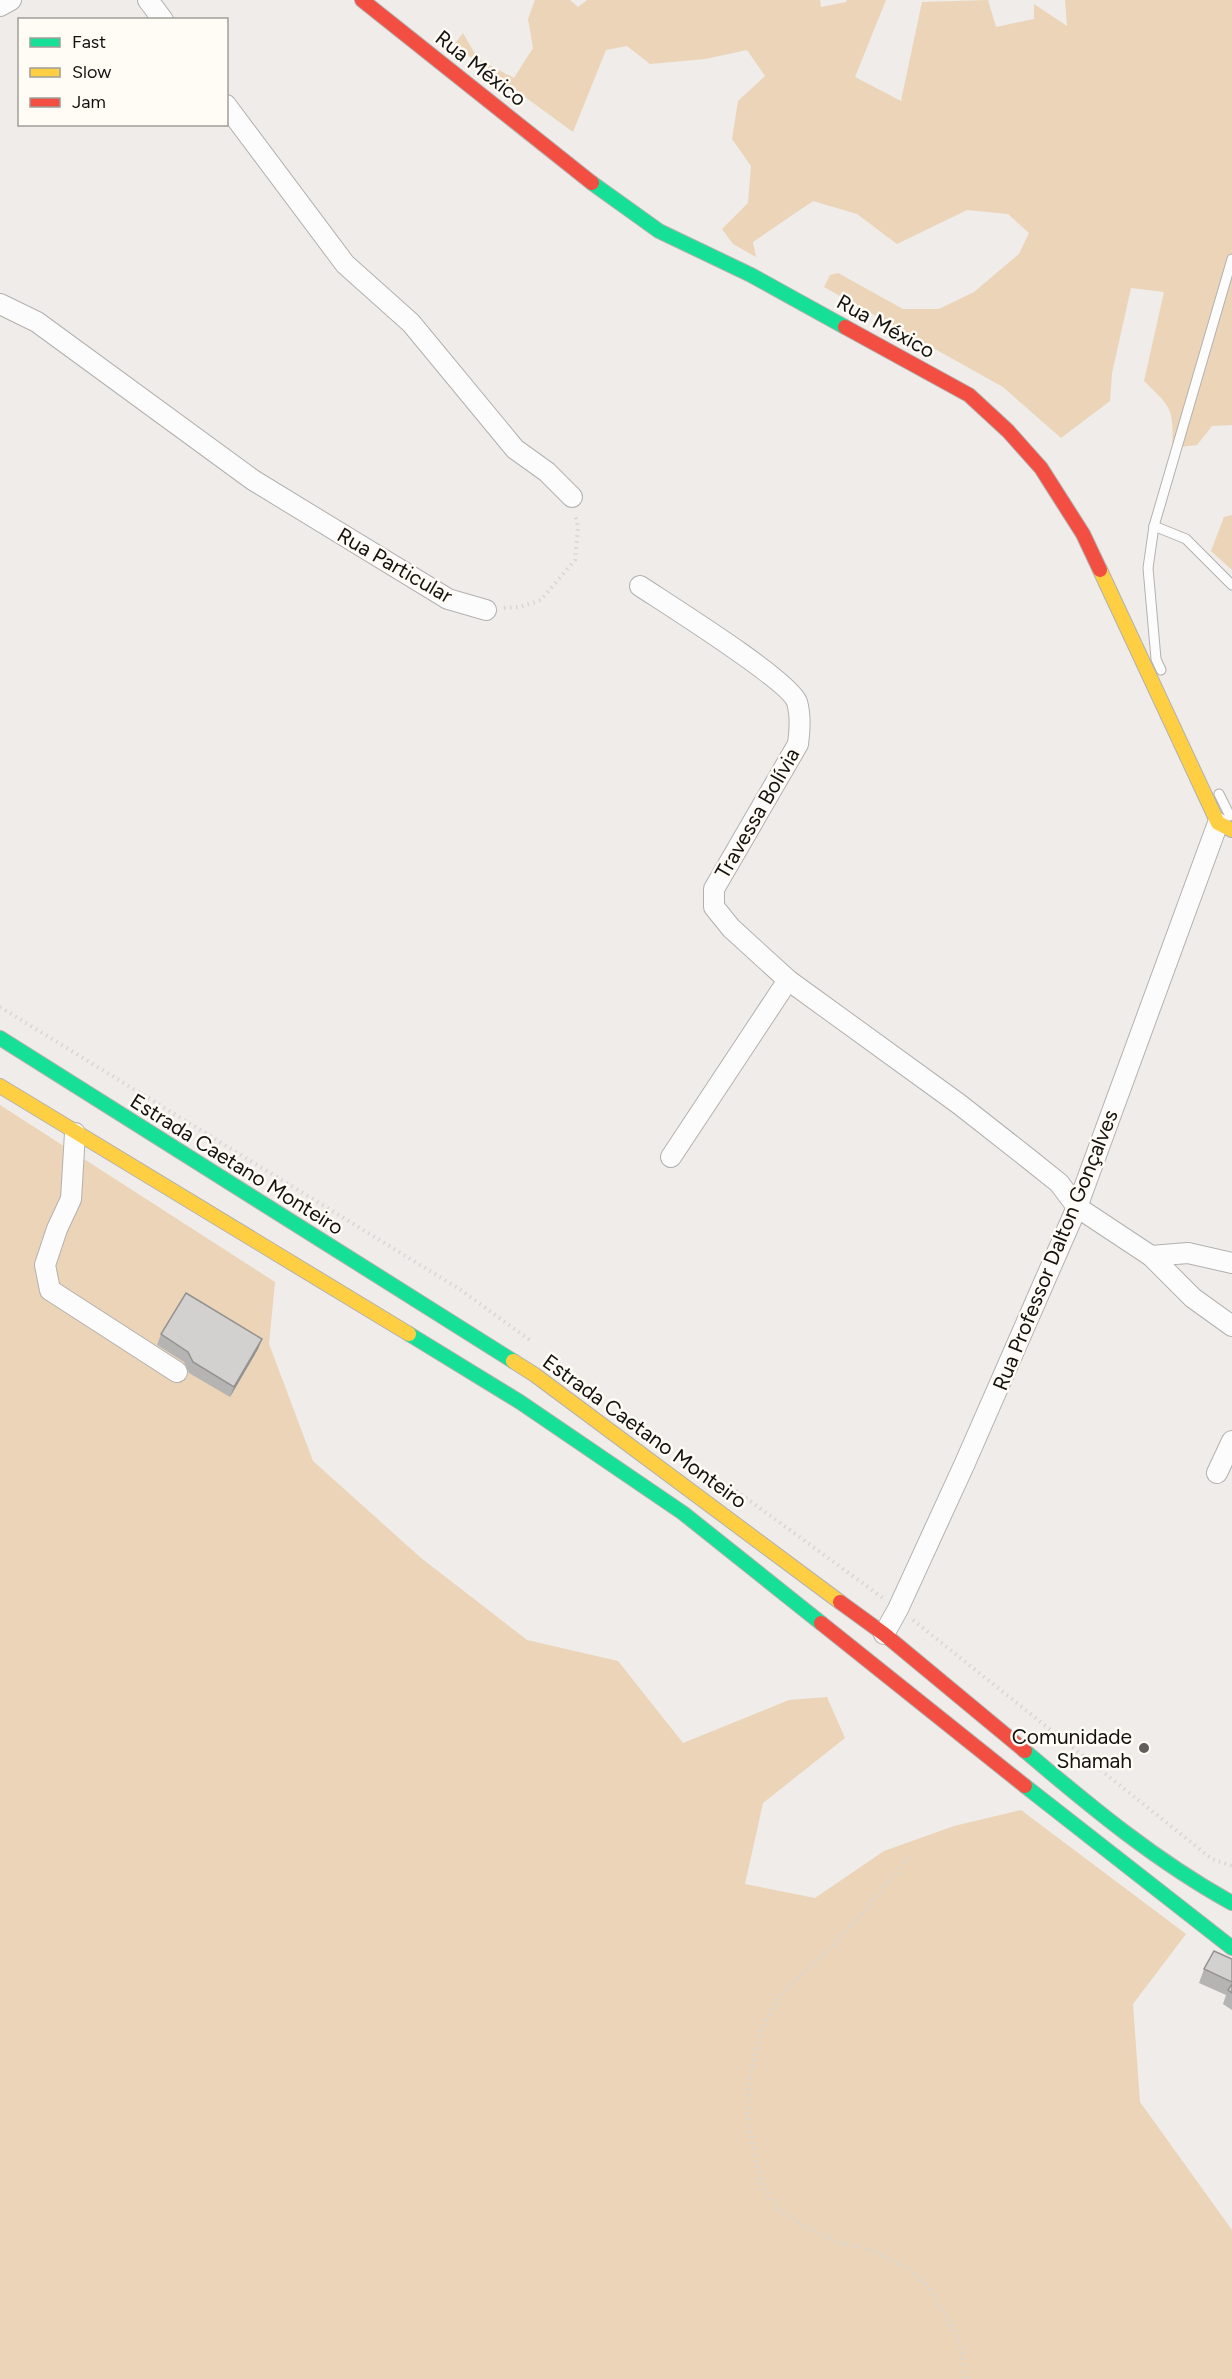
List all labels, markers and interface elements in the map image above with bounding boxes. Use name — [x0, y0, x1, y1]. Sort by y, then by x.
legend — [18, 18, 228, 126]
street label: Rua México — [431, 25, 531, 111]
text: Fast — [72, 31, 106, 53]
text: Slow — [72, 61, 111, 83]
text: Jam — [72, 91, 106, 113]
street label: Rua México — [833, 289, 939, 363]
street label: Rua Particular — [333, 522, 457, 608]
street label: Travessa Bolívia — [709, 743, 805, 883]
street label: Estrada Caetano Monteiro — [126, 1088, 348, 1240]
street label: Rua Professor Dalton Gonçalves — [987, 1106, 1123, 1394]
street label: Estrada Caetano Monteiro — [538, 1348, 752, 1514]
place label: Comunidade Shamah — [1012, 1724, 1132, 1773]
marker: Comunidade Shamah — [1137, 1741, 1151, 1755]

